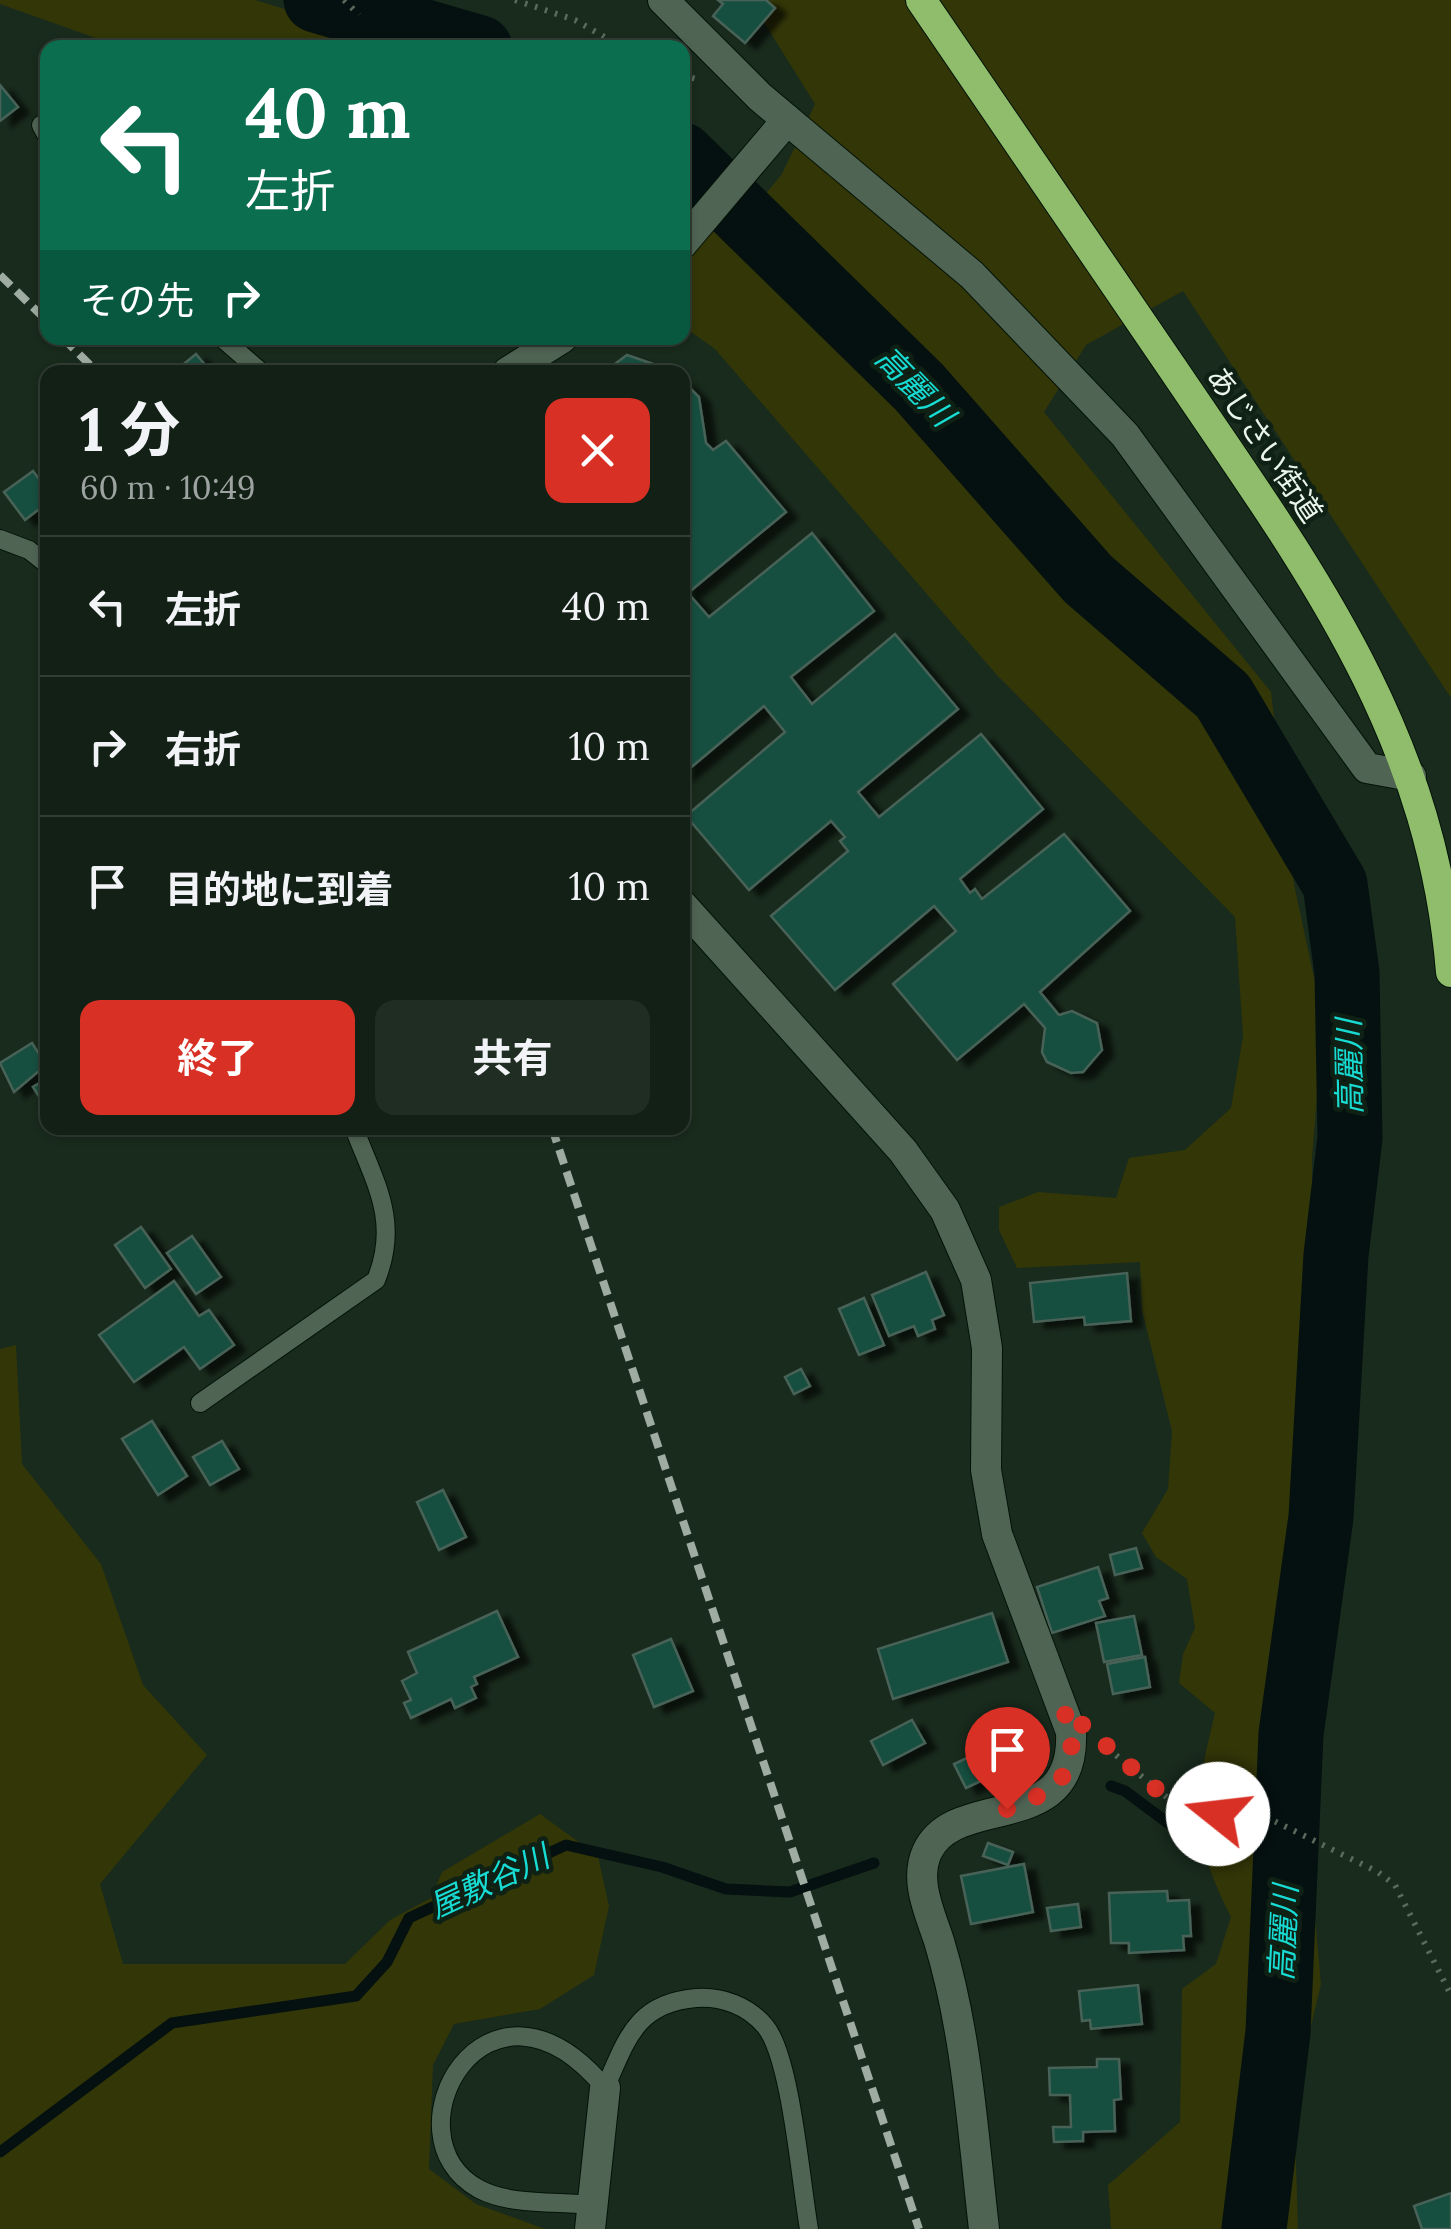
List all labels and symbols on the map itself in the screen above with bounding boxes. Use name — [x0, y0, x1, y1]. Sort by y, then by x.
water label: 高麗川 — [867, 337, 965, 437]
street label: あじさい街道 — [1199, 359, 1331, 529]
water label: 高麗川 — [1328, 1016, 1370, 1115]
pin — [965, 1707, 1050, 1810]
position arrow — [1166, 1762, 1270, 1866]
water label: 屋敷谷川 — [422, 1834, 558, 1927]
water label: 高麗川 — [1260, 1881, 1306, 1982]

